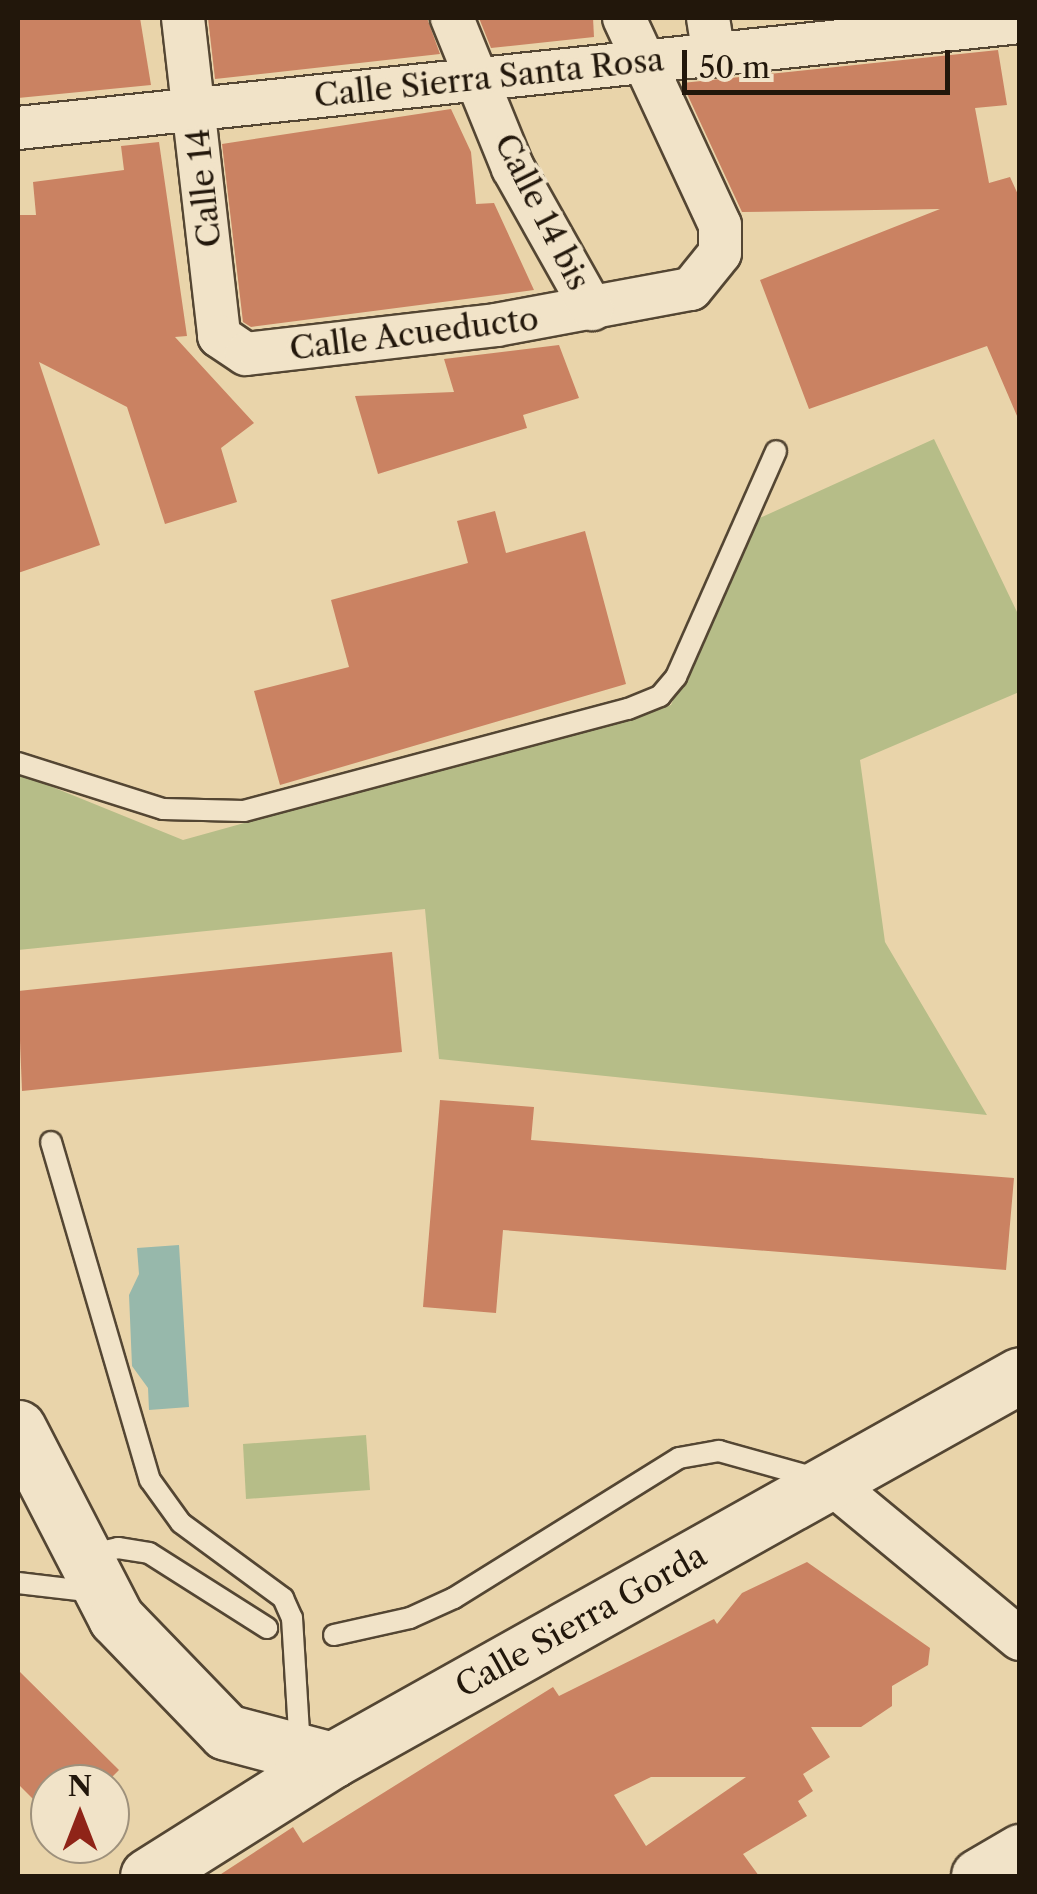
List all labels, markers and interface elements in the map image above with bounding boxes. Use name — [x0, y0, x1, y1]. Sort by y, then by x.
scale bar — [687, 30, 954, 92]
street label: Calle Sierra Santa Rosa — [312, 40, 666, 116]
text: 50 m — [699, 49, 770, 86]
street label: Calle 14 — [179, 127, 229, 249]
street label: Calle 14 bis — [486, 127, 598, 297]
street label: Calle Acueducto — [287, 300, 541, 368]
street label: Calle Sierra Gorda — [449, 1536, 713, 1706]
north arrow — [30, 1764, 130, 1864]
text: N — [68, 1769, 92, 1803]

